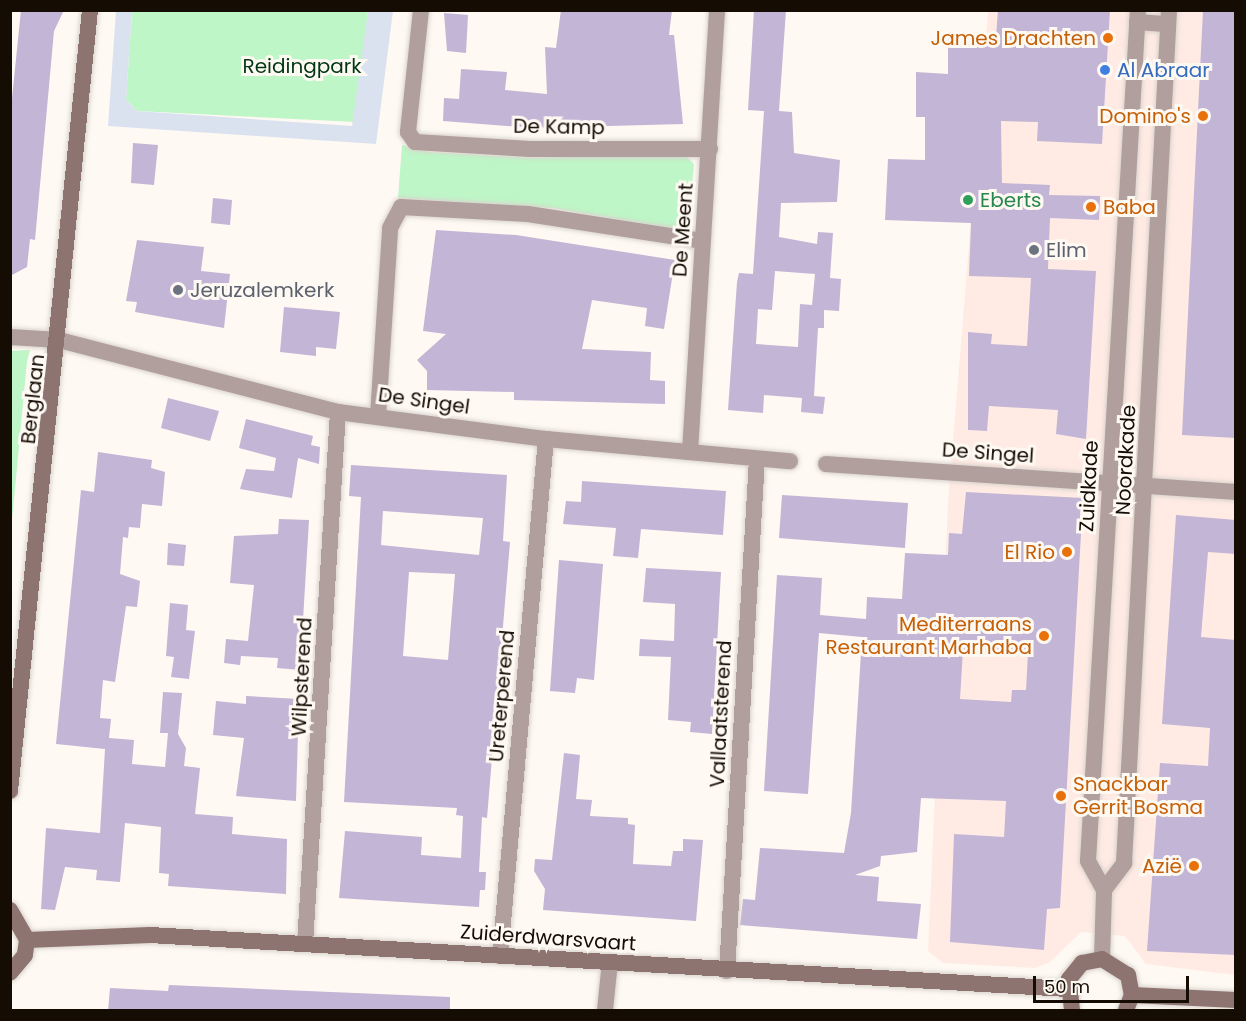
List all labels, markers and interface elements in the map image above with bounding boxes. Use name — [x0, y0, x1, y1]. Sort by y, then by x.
place label: James Drachten — [931, 26, 1096, 50]
marker: James Drachten — [1101, 31, 1115, 45]
park label: Reidingpark — [242, 54, 362, 78]
place label: Al Abraar — [1117, 58, 1210, 82]
marker: Al Abraar — [1098, 63, 1112, 77]
place label: Domino's — [1099, 104, 1191, 128]
marker: Domino's — [1196, 109, 1210, 123]
street label: De Kamp — [513, 114, 605, 140]
street label: De Meent — [668, 182, 698, 278]
place label: Eberts — [980, 188, 1041, 212]
marker: Eberts — [961, 193, 975, 207]
place label: Baba — [1103, 195, 1156, 219]
marker: Baba — [1084, 200, 1098, 214]
place label: Elim — [1046, 238, 1087, 262]
marker: Elim — [1027, 243, 1041, 257]
place label: Jeruzalemkerk — [190, 278, 334, 302]
marker: Jeruzalemkerk — [171, 283, 185, 297]
street label: Berglaan — [16, 353, 50, 445]
street label: De Singel — [377, 383, 471, 419]
street label: Noordkade — [1111, 404, 1141, 516]
street label: De Singel — [941, 438, 1035, 468]
street label: Zuidkade — [1075, 440, 1103, 532]
place label: El Rio — [1005, 540, 1055, 564]
marker: El Rio — [1060, 545, 1074, 559]
place label: Mediterraans Restaurant Marhaba — [825, 612, 1032, 659]
street label: Wilpsterend — [287, 617, 317, 737]
street label: Ureterperend — [484, 629, 520, 763]
marker: Mediterraans Restaurant Marhaba — [1037, 629, 1051, 643]
street label: Vallaatsterend — [705, 640, 737, 788]
place label: Snackbar Gerrit Bosma — [1073, 772, 1203, 819]
marker: Snackbar Gerrit Bosma — [1054, 789, 1068, 803]
place label: Azië — [1142, 854, 1182, 878]
marker: Azië — [1187, 859, 1201, 873]
street label: Zuiderdwarsvaart — [459, 920, 637, 956]
scale bar — [1036, 964, 1192, 1002]
text: 50 m — [1044, 974, 1090, 999]

